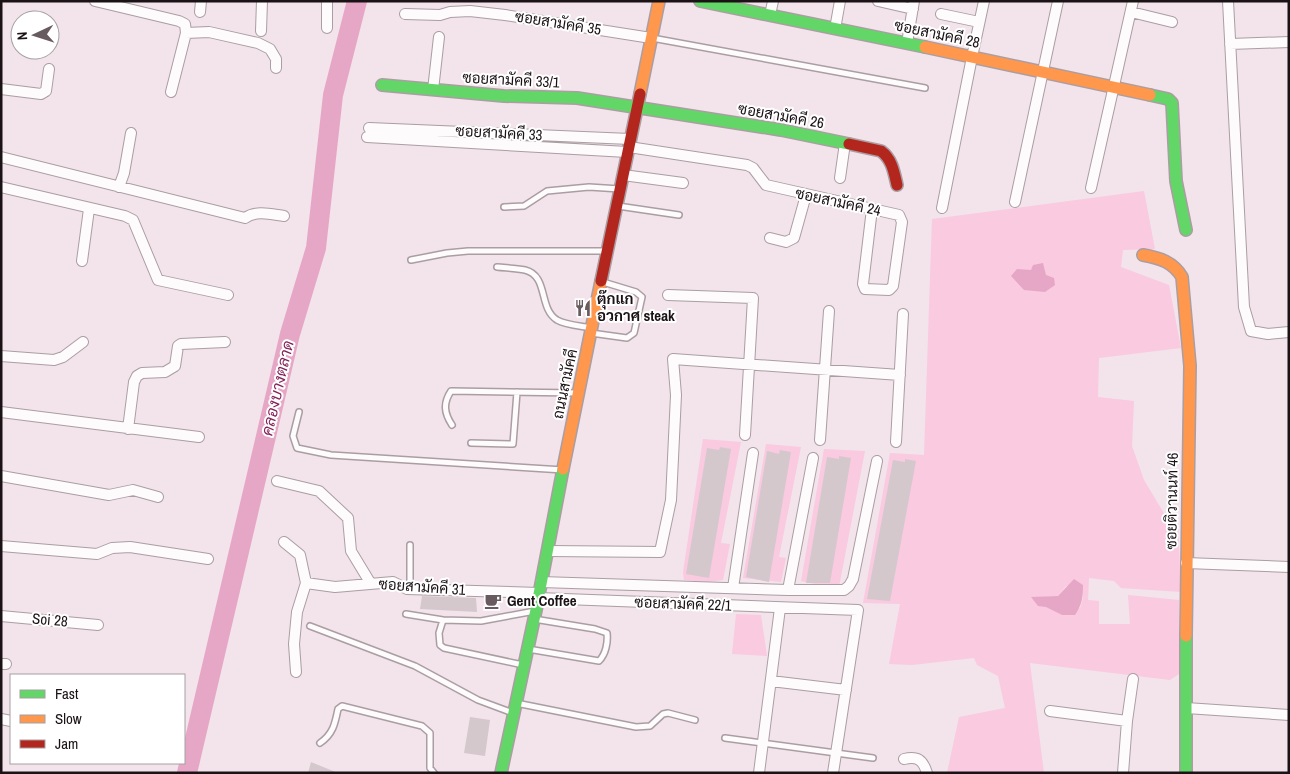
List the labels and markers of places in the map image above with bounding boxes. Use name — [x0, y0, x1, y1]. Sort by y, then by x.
place label: ตุ๊กแก อวกาศ steak — [597, 288, 675, 326]
restaurant icon: ตุ๊กแก อวกาศ steak — [573, 298, 593, 318]
place label: Gent Coffee — [507, 590, 577, 611]
cafe icon: Gent Coffee — [483, 591, 503, 611]

